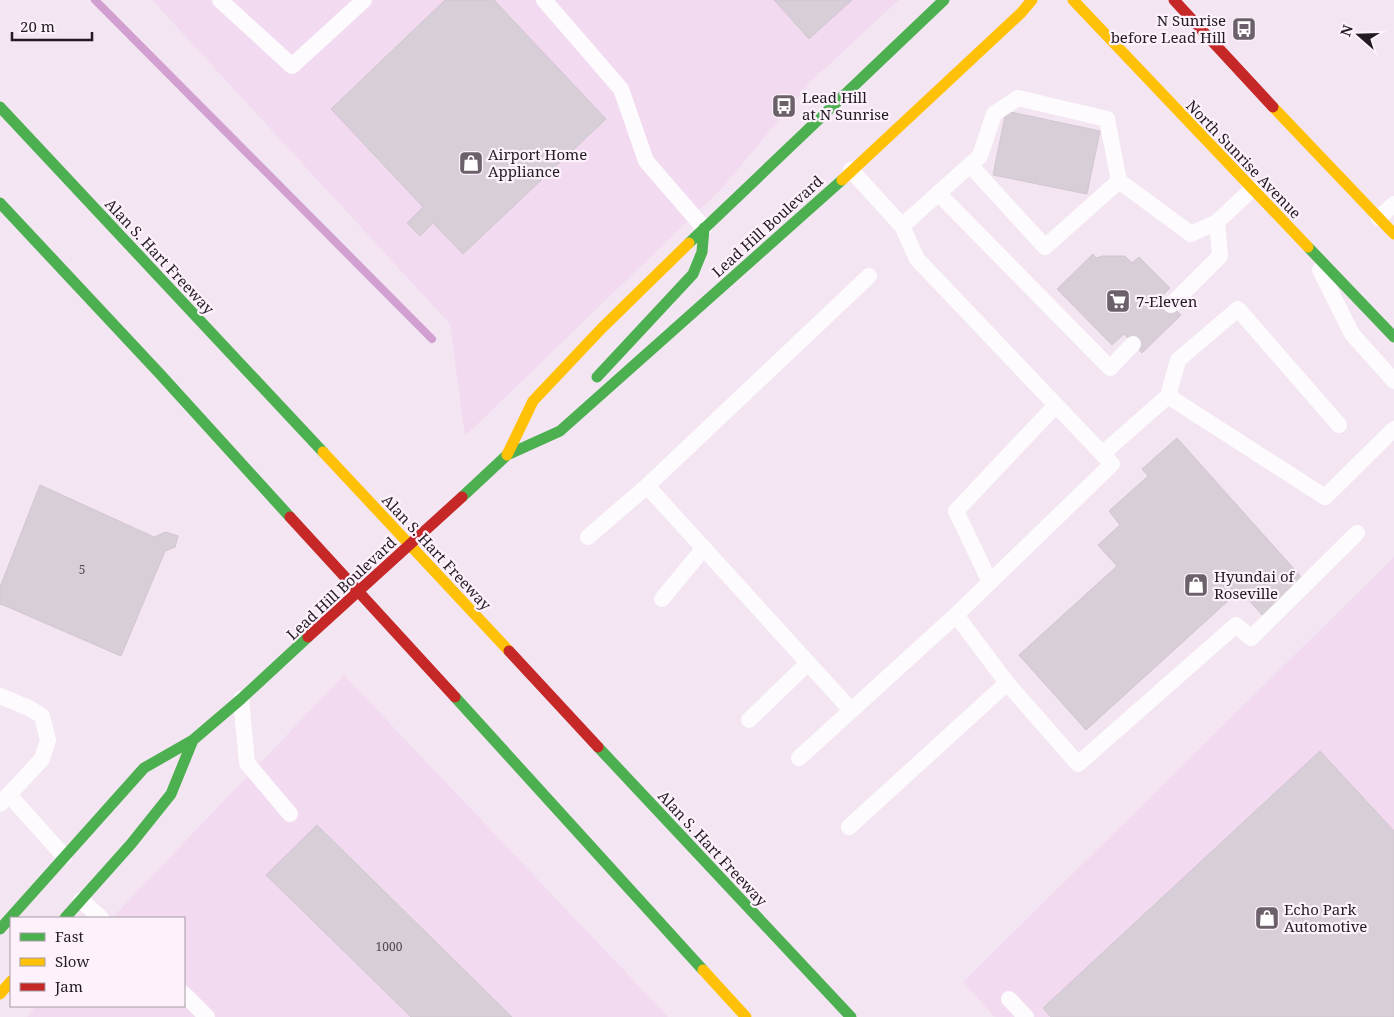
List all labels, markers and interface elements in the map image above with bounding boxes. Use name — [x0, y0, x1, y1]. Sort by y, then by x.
scale bar — [12, 10, 92, 42]
place label: N Sunrise before Lead Hill — [1111, 10, 1226, 47]
north arrow — [1334, 10, 1384, 60]
text: 20 m — [20, 16, 55, 36]
bus stop icon: N Sunrise before Lead Hill — [1231, 16, 1257, 42]
text: N — [1335, 22, 1357, 39]
place label: Lead Hill at N Sunrise — [802, 87, 889, 124]
bus stop icon: Lead Hill at N Sunrise — [771, 93, 797, 119]
street label: North Sunrise Avenue — [1182, 95, 1306, 223]
place label: Airport Home Appliance — [488, 144, 587, 181]
shop icon: Airport Home Appliance — [458, 150, 484, 176]
street label: Lead Hill Boulevard — [707, 171, 827, 281]
street label: Alan S. Hart Freeway — [101, 194, 219, 318]
supermarket icon: 7-Eleven — [1105, 288, 1131, 314]
place label: 7-Eleven — [1136, 291, 1198, 311]
street label: Alan S. Hart Freeway — [378, 490, 496, 614]
street label: Lead Hill Boulevard — [282, 532, 400, 644]
house number: 5 — [79, 561, 85, 578]
place label: Hyundai of Roseville — [1214, 566, 1296, 603]
shop icon: Hyundai of Roseville — [1183, 572, 1209, 598]
street label: Alan S. Hart Freeway — [654, 786, 772, 910]
place label: Echo Park Automotive — [1284, 899, 1367, 936]
shop icon: Echo Park Automotive — [1254, 905, 1280, 931]
legend — [10, 917, 185, 1007]
text: Fast — [55, 926, 84, 946]
house number: 1000 — [376, 938, 403, 955]
text: Slow — [55, 951, 89, 971]
text: Jam — [54, 976, 83, 996]

